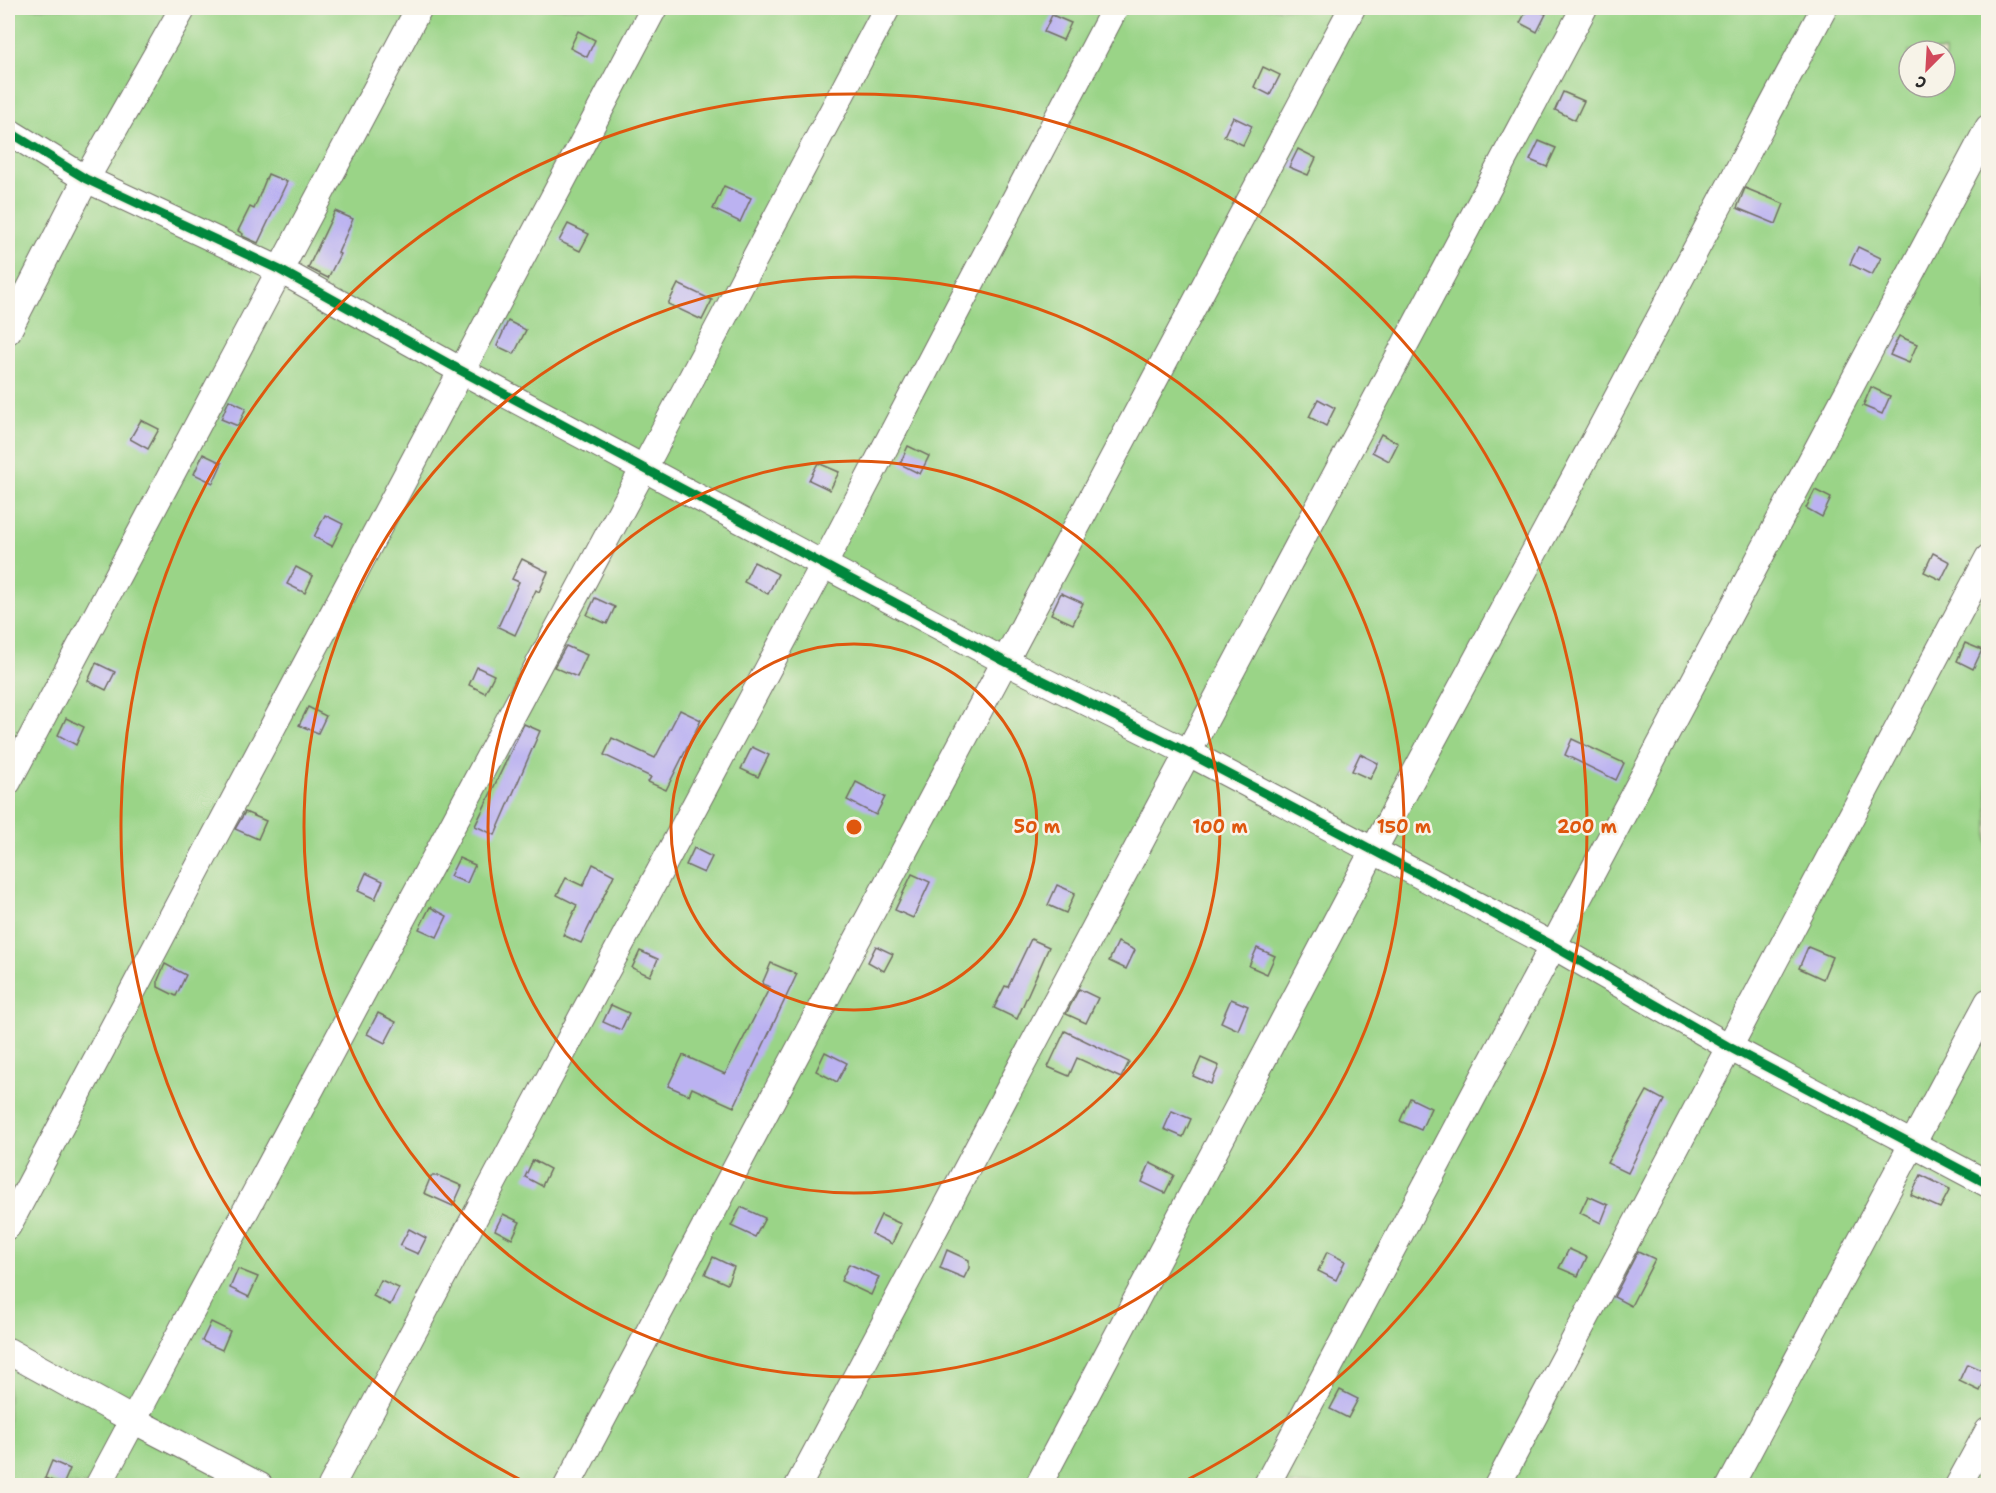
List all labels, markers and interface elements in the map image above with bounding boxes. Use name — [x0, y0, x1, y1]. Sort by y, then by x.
north arrow — [1897, 39, 1957, 99]
text: С — [1912, 71, 1930, 94]
text: 50 m — [1014, 815, 1061, 839]
text: 100 m — [1192, 815, 1248, 839]
text: 150 m — [1377, 815, 1432, 839]
text: 200 m — [1557, 815, 1618, 839]
centre of rings — [844, 817, 864, 837]

